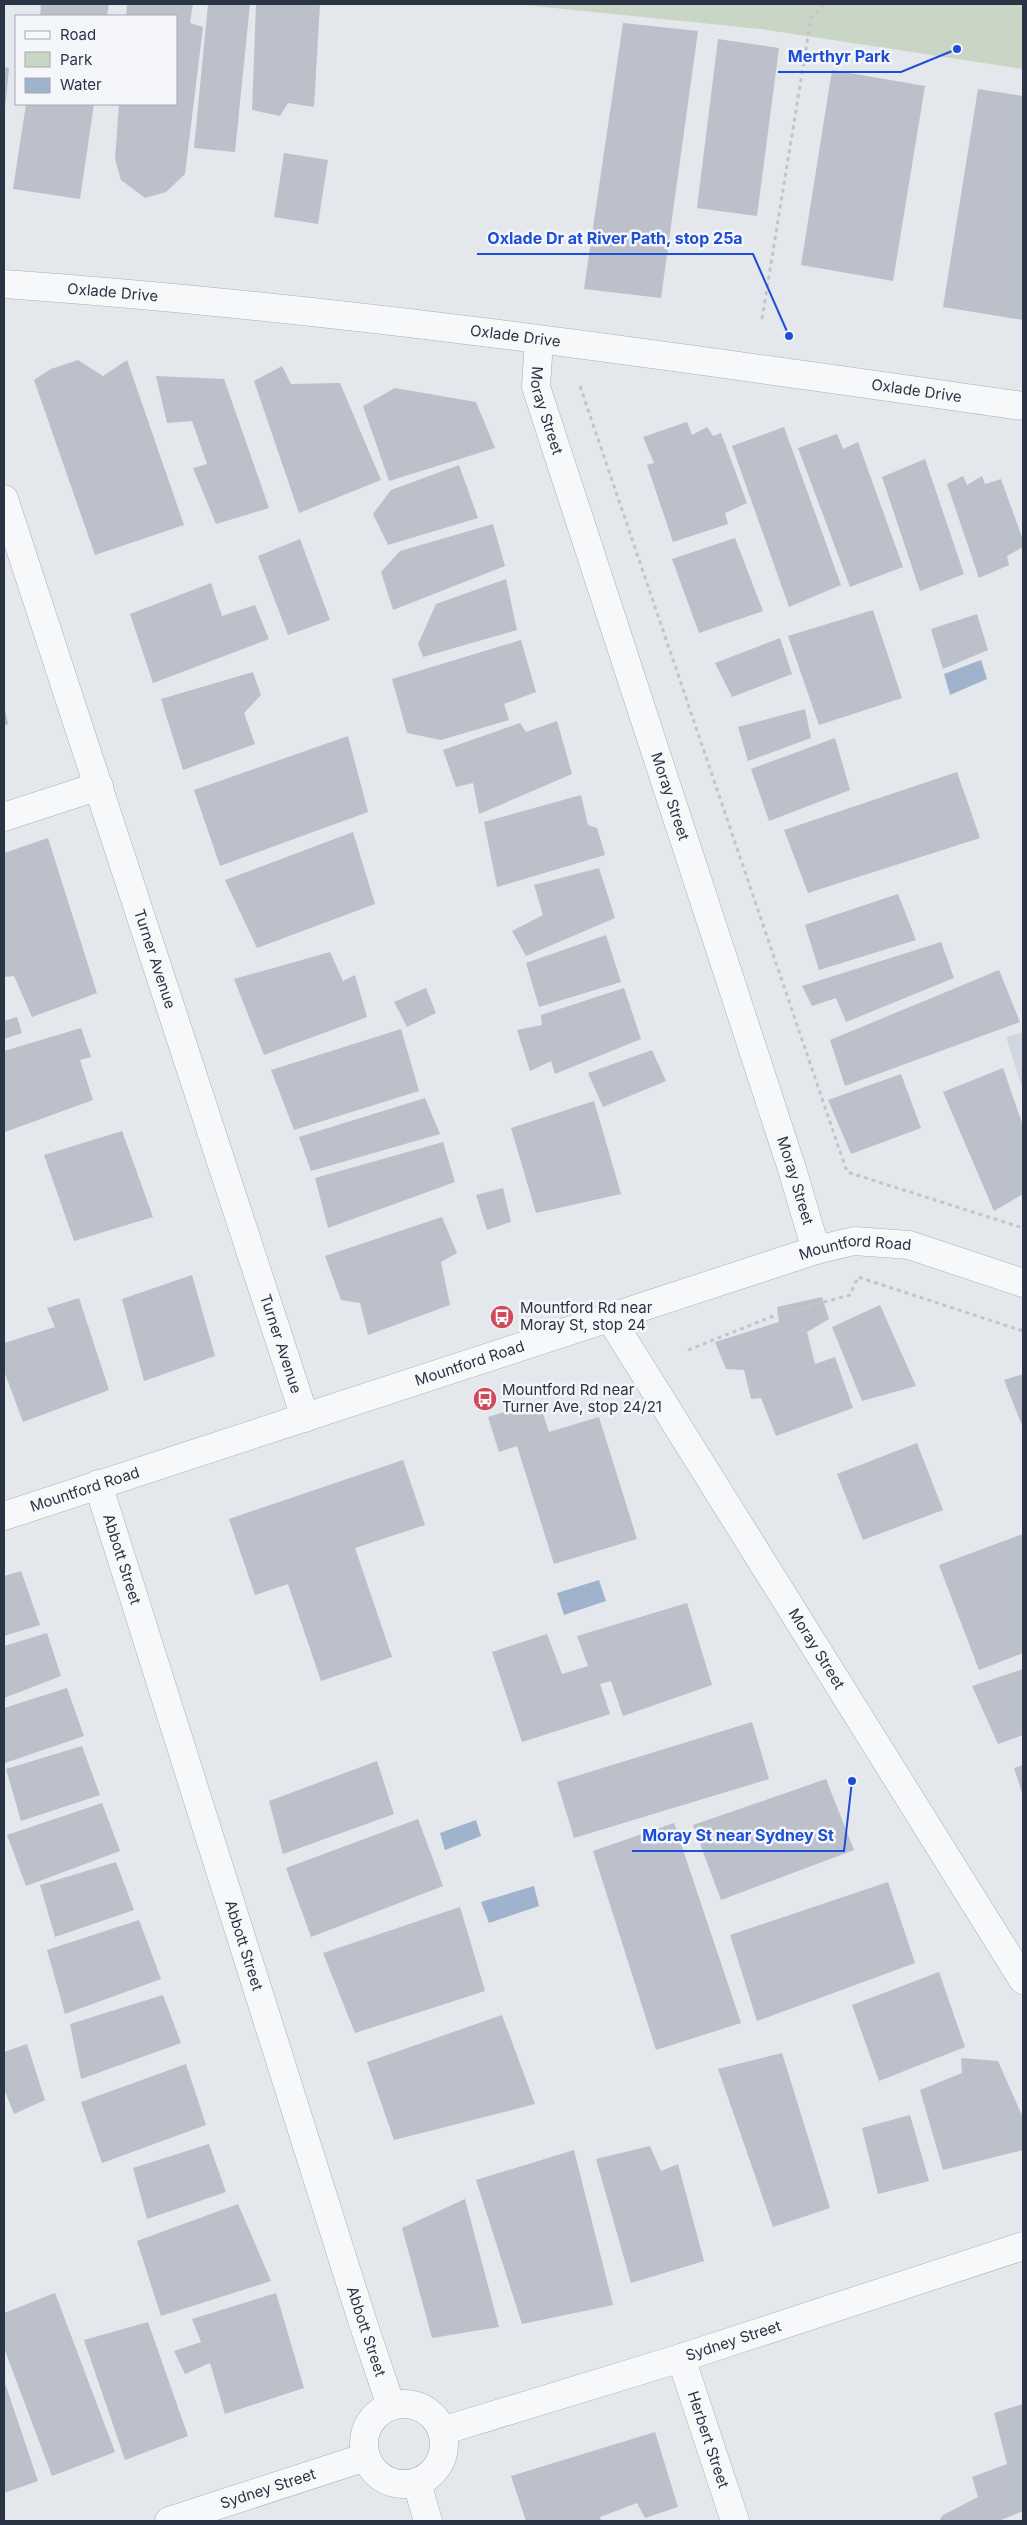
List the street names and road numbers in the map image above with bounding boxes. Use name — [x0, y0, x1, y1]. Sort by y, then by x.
street label: Oxlade Drive — [67, 279, 159, 305]
street label: Oxlade Drive — [469, 321, 562, 351]
street label: Moray Street — [527, 366, 568, 457]
street label: Oxlade Drive — [870, 375, 963, 406]
street label: Moray Street — [647, 750, 694, 843]
street label: Turner Avenue — [130, 907, 180, 1011]
street label: Moray Street — [773, 1134, 818, 1227]
street label: Mountford Road — [796, 1231, 912, 1264]
street label: Turner Avenue — [256, 1292, 306, 1396]
street label: Mountford Road — [412, 1336, 527, 1390]
street label: Mountford Road — [27, 1462, 142, 1516]
street label: Abbott Street — [99, 1512, 145, 1607]
street label: Moray Street — [785, 1605, 849, 1693]
street label: Abbott Street — [221, 1898, 267, 1993]
street label: Abbott Street — [343, 2284, 390, 2379]
street label: Sydney Street — [683, 2316, 783, 2365]
street label: Herbert Street — [684, 2388, 733, 2491]
street label: Sydney Street — [218, 2464, 318, 2513]

